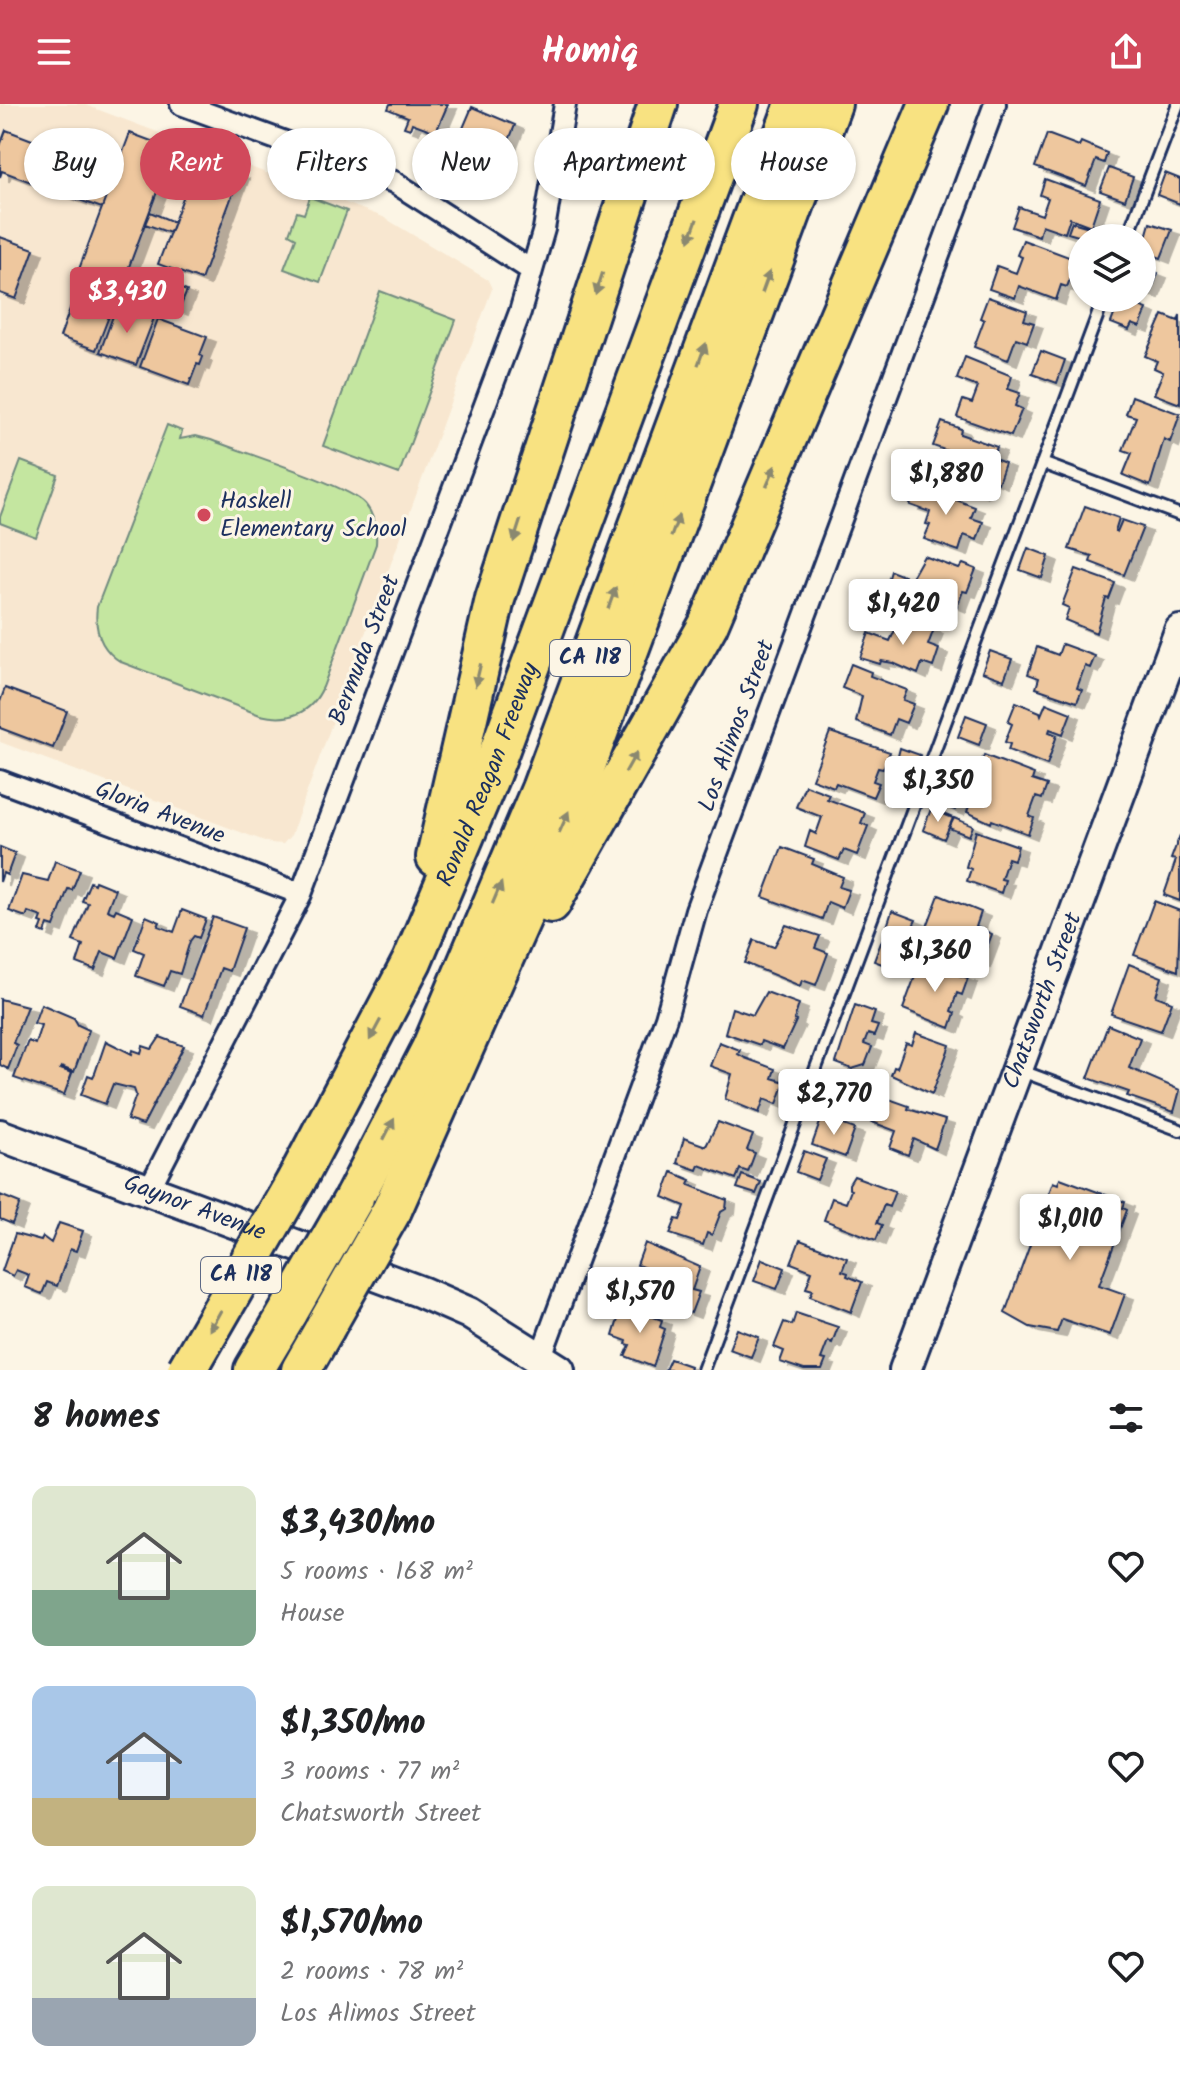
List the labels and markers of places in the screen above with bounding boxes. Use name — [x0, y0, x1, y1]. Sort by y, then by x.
pin: $3,430 — [62, 267, 192, 335]
pin: $1,880 — [881, 449, 1011, 517]
place label: Haskell Elementary School — [220, 482, 407, 549]
marker: Haskell Elementary School — [195, 506, 213, 524]
pin: $1,420 — [838, 579, 968, 647]
pin: $1,350 — [873, 756, 1003, 824]
pin: $1,360 — [870, 926, 1000, 994]
pin: $2,770 — [769, 1069, 899, 1137]
pin: $1,010 — [1005, 1194, 1135, 1262]
pin: $1,570 — [575, 1267, 705, 1335]

